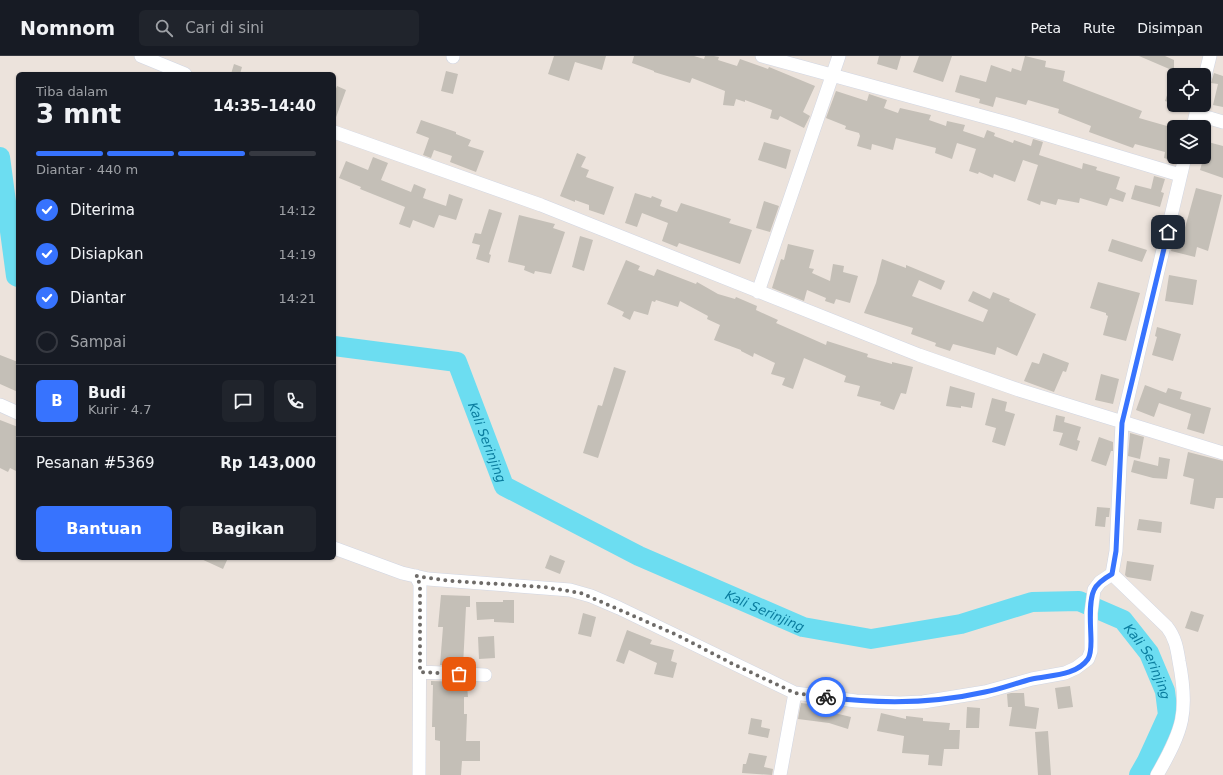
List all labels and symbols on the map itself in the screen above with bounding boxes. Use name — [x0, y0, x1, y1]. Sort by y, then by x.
pin — [1151, 215, 1185, 249]
water label: Kali Serinjing — [465, 400, 509, 485]
water label: Kali Serinjing — [723, 587, 807, 635]
water label: Kali Serinjing — [1121, 621, 1173, 700]
pin — [442, 657, 476, 691]
courier — [806, 677, 846, 717]

